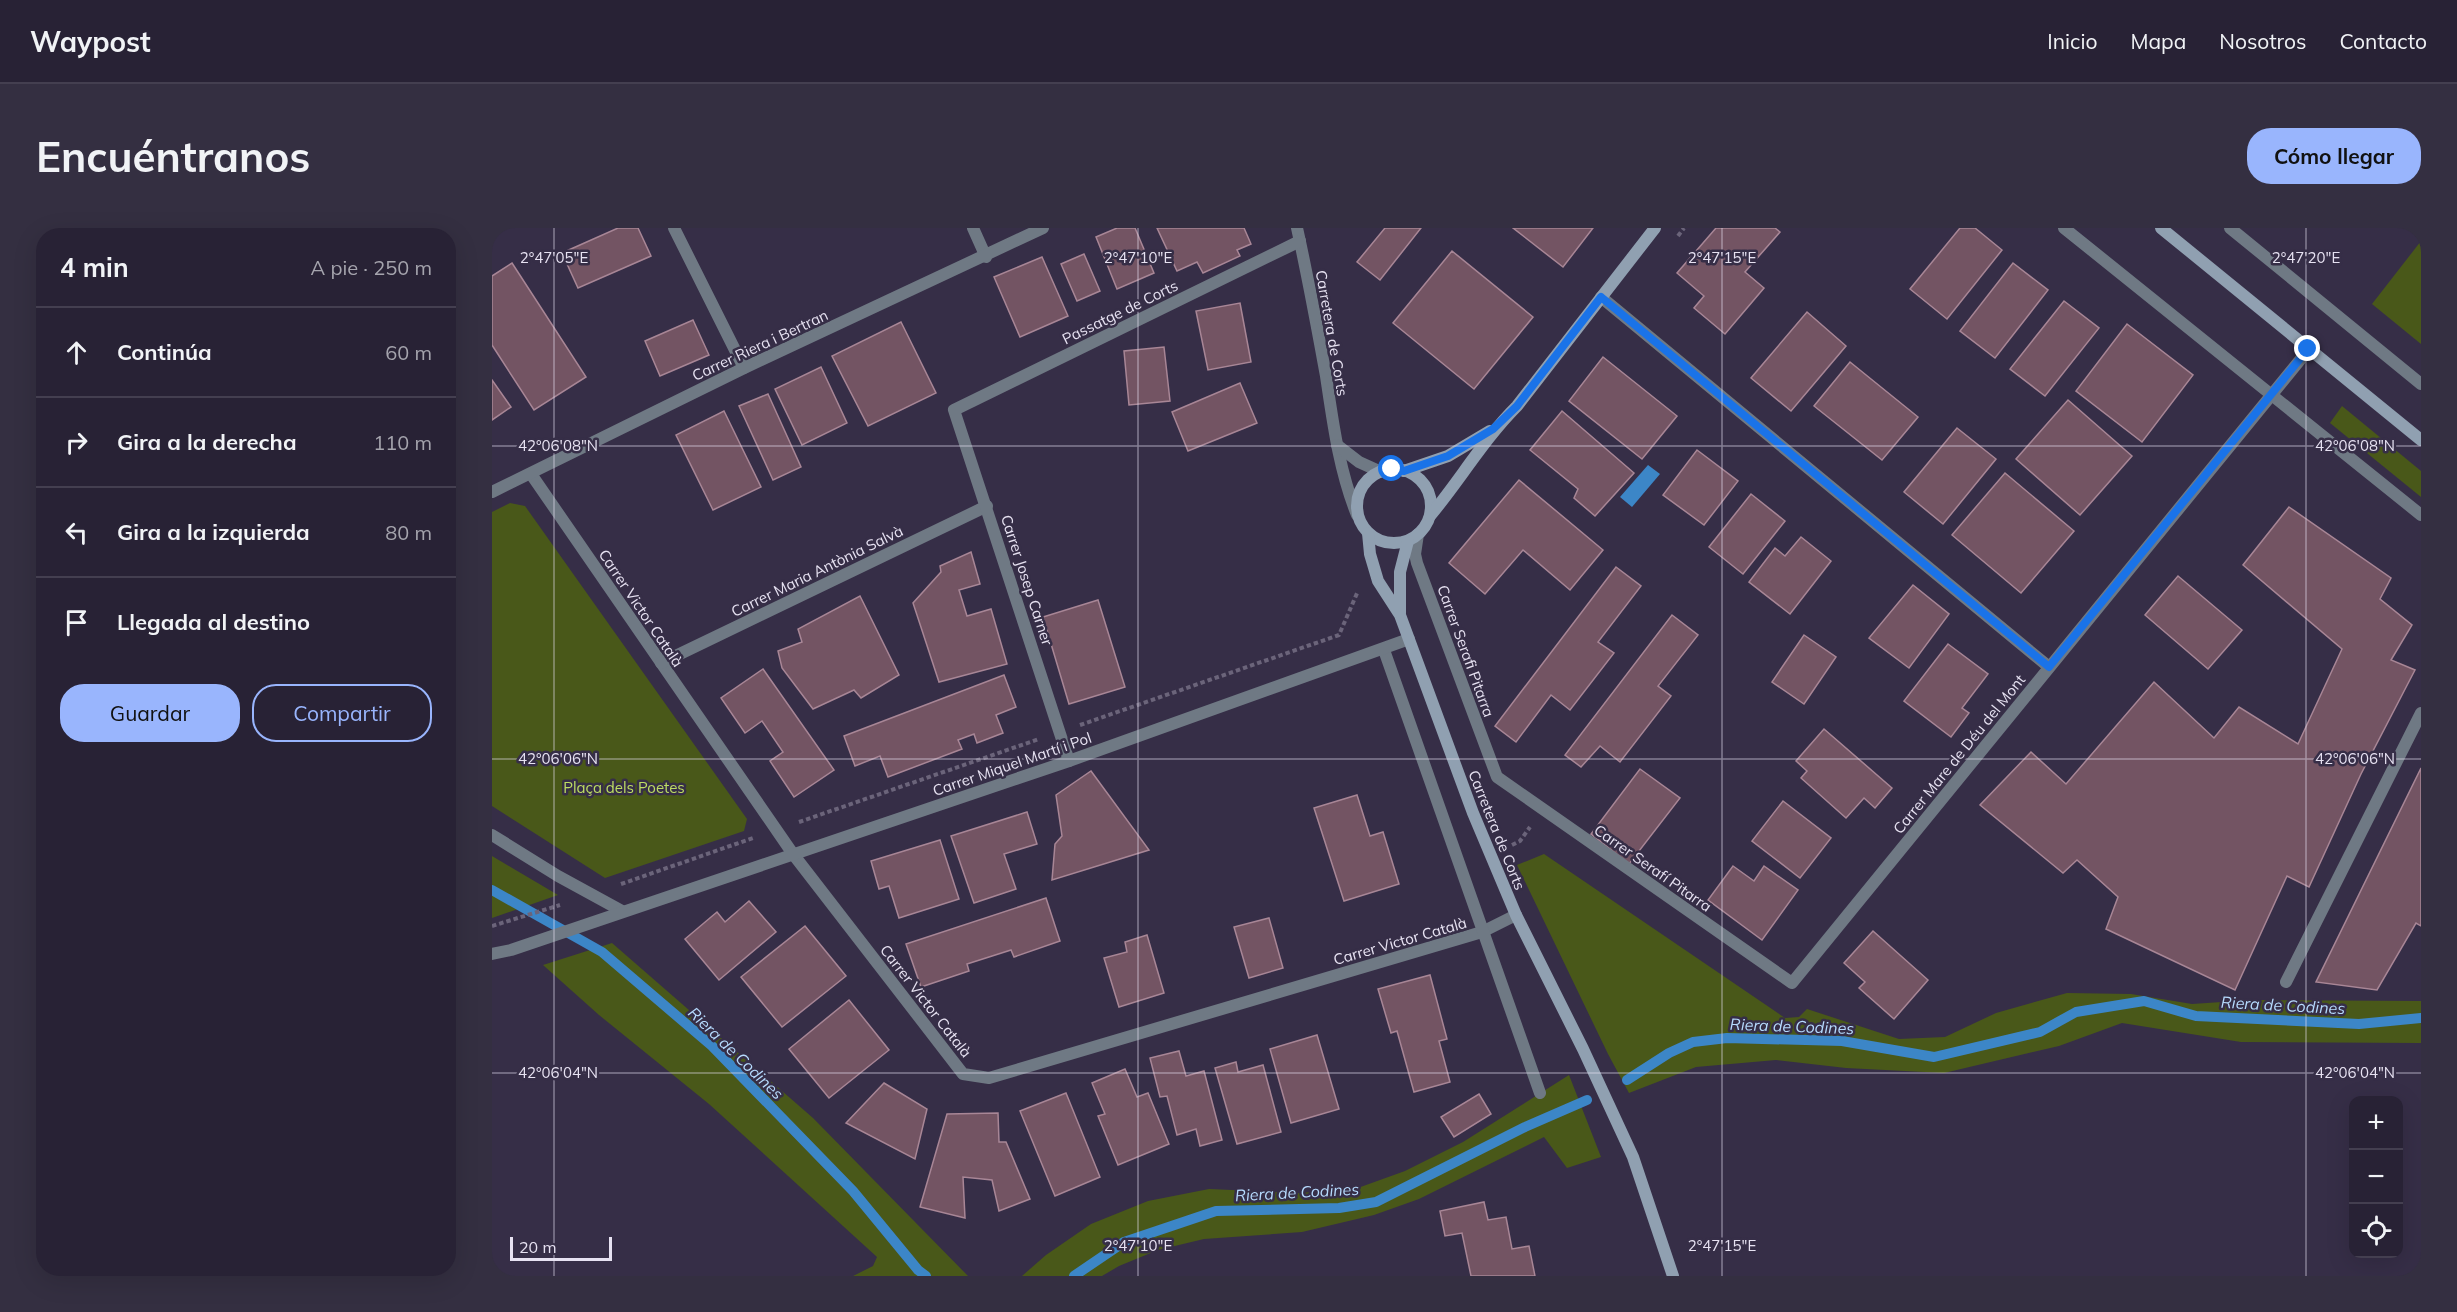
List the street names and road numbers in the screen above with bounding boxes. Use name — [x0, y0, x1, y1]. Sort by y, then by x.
street label: Carretera de Corts — [1312, 269, 1352, 397]
street label: Passatge de Corts — [1059, 276, 1181, 348]
street label: Carrer Riera i Bertran — [689, 305, 831, 385]
street label: Carrer Josep Carner — [997, 512, 1057, 648]
street label: Carrer Maria Antònia Salvà — [728, 521, 906, 621]
street label: Carrer Victor Català — [595, 546, 687, 670]
street label: Carrer Serafi Pitarra — [1433, 582, 1499, 720]
street label: Carrer Mare de Déu del Mont — [1889, 670, 2029, 838]
street label: Carrer Miquel Martí i Pol — [930, 728, 1094, 800]
street label: Carretera de Corts — [1464, 767, 1530, 893]
street label: Carrer Serafí Pitarra — [1591, 820, 1715, 916]
street label: Carrer Victor Català — [1331, 913, 1469, 969]
street label: Carrer Victor Català — [876, 941, 976, 1061]

